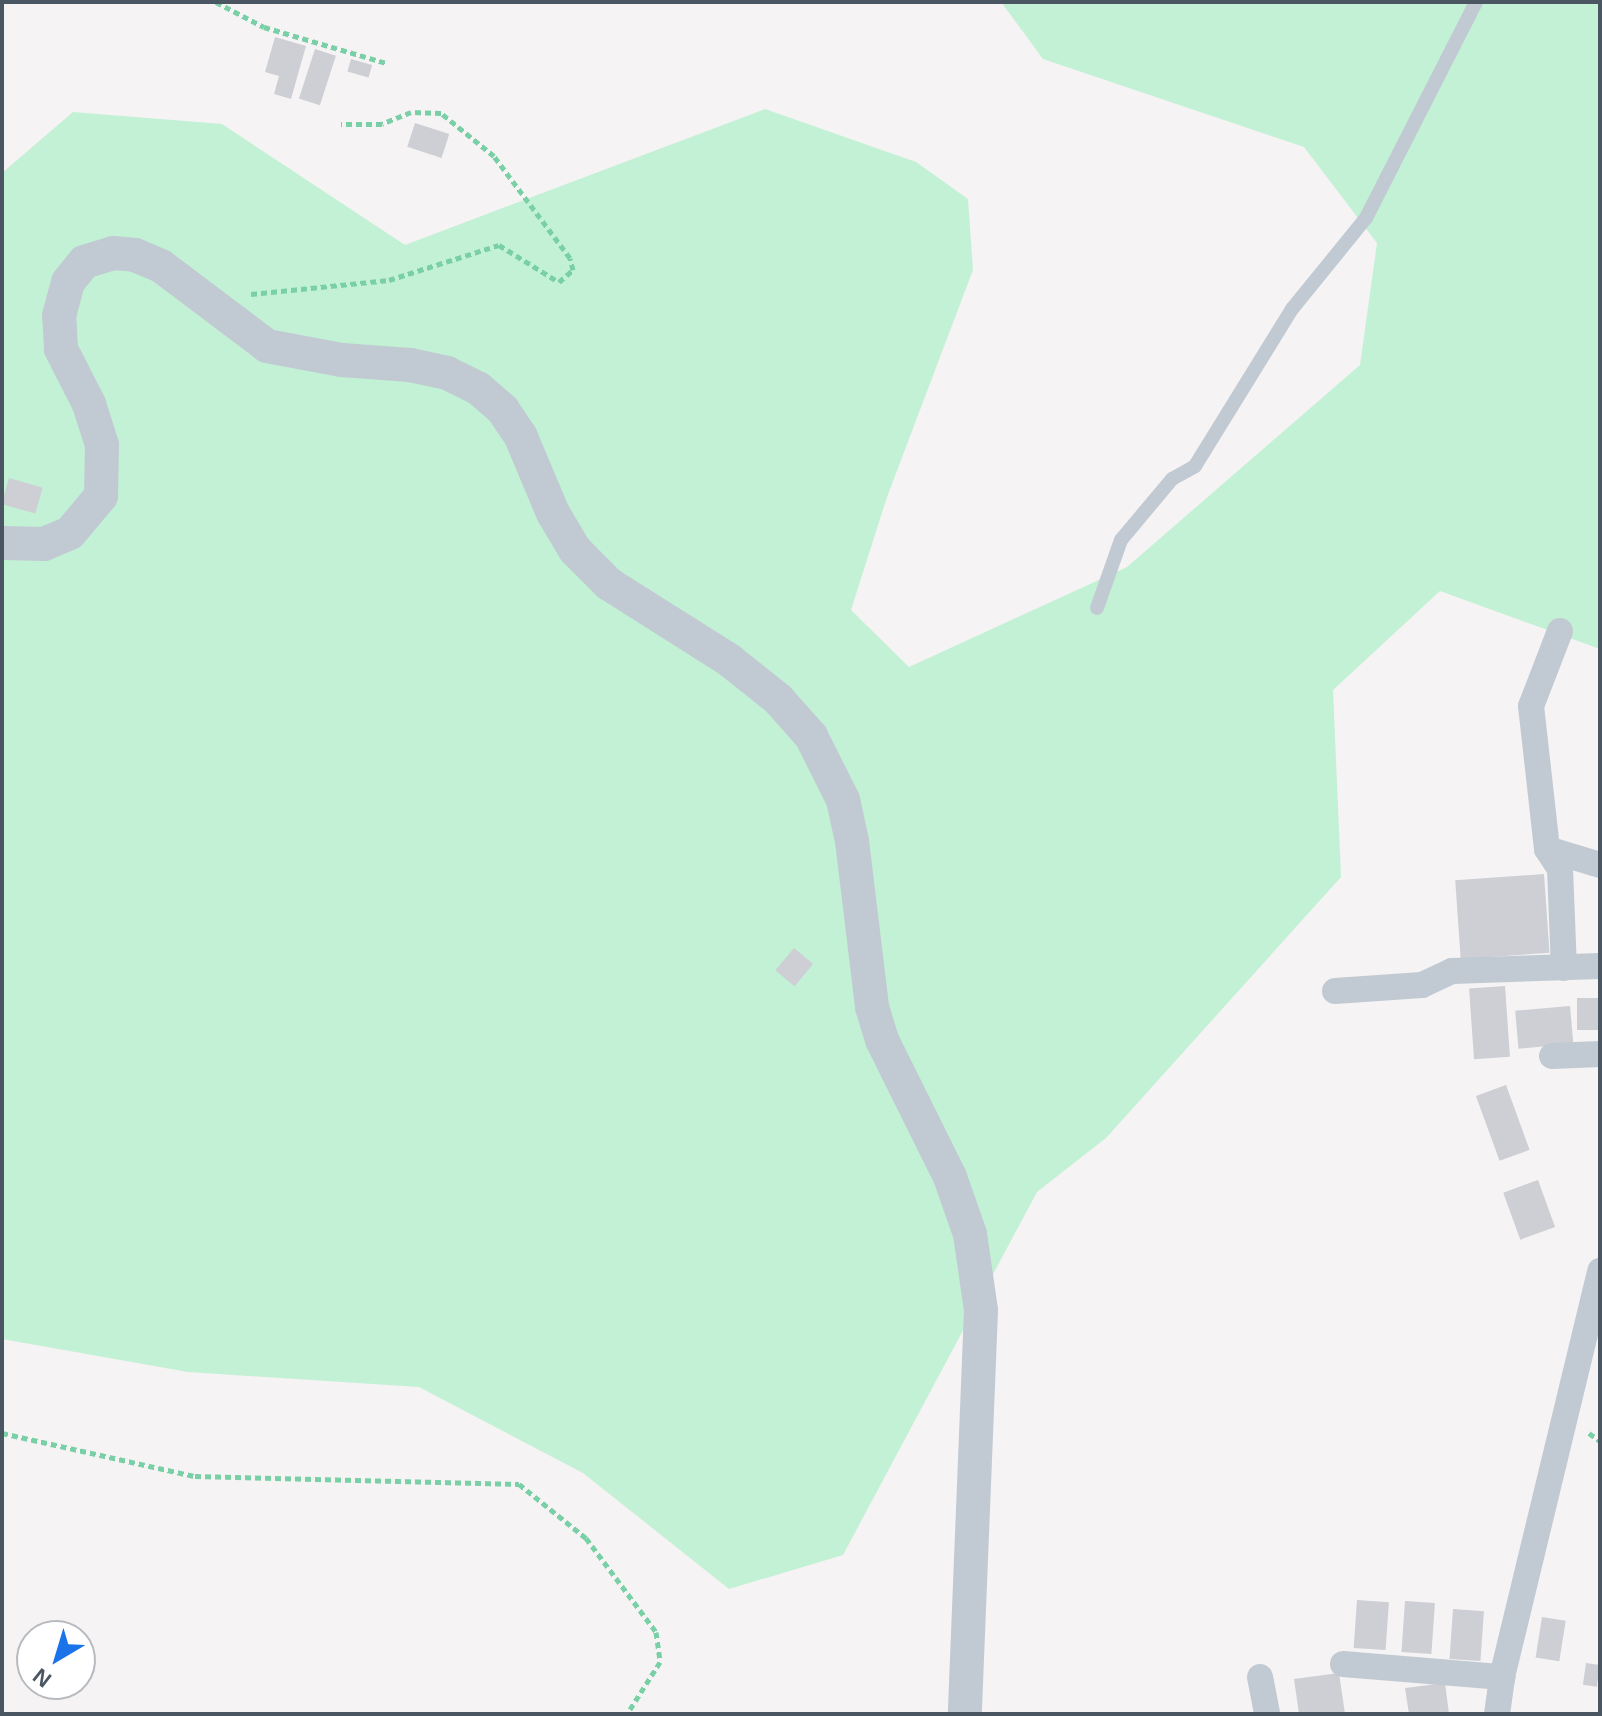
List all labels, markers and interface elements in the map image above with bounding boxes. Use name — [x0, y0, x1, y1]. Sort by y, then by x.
north arrow — [16, 1620, 96, 1700]
text: N — [28, 1663, 56, 1692]

